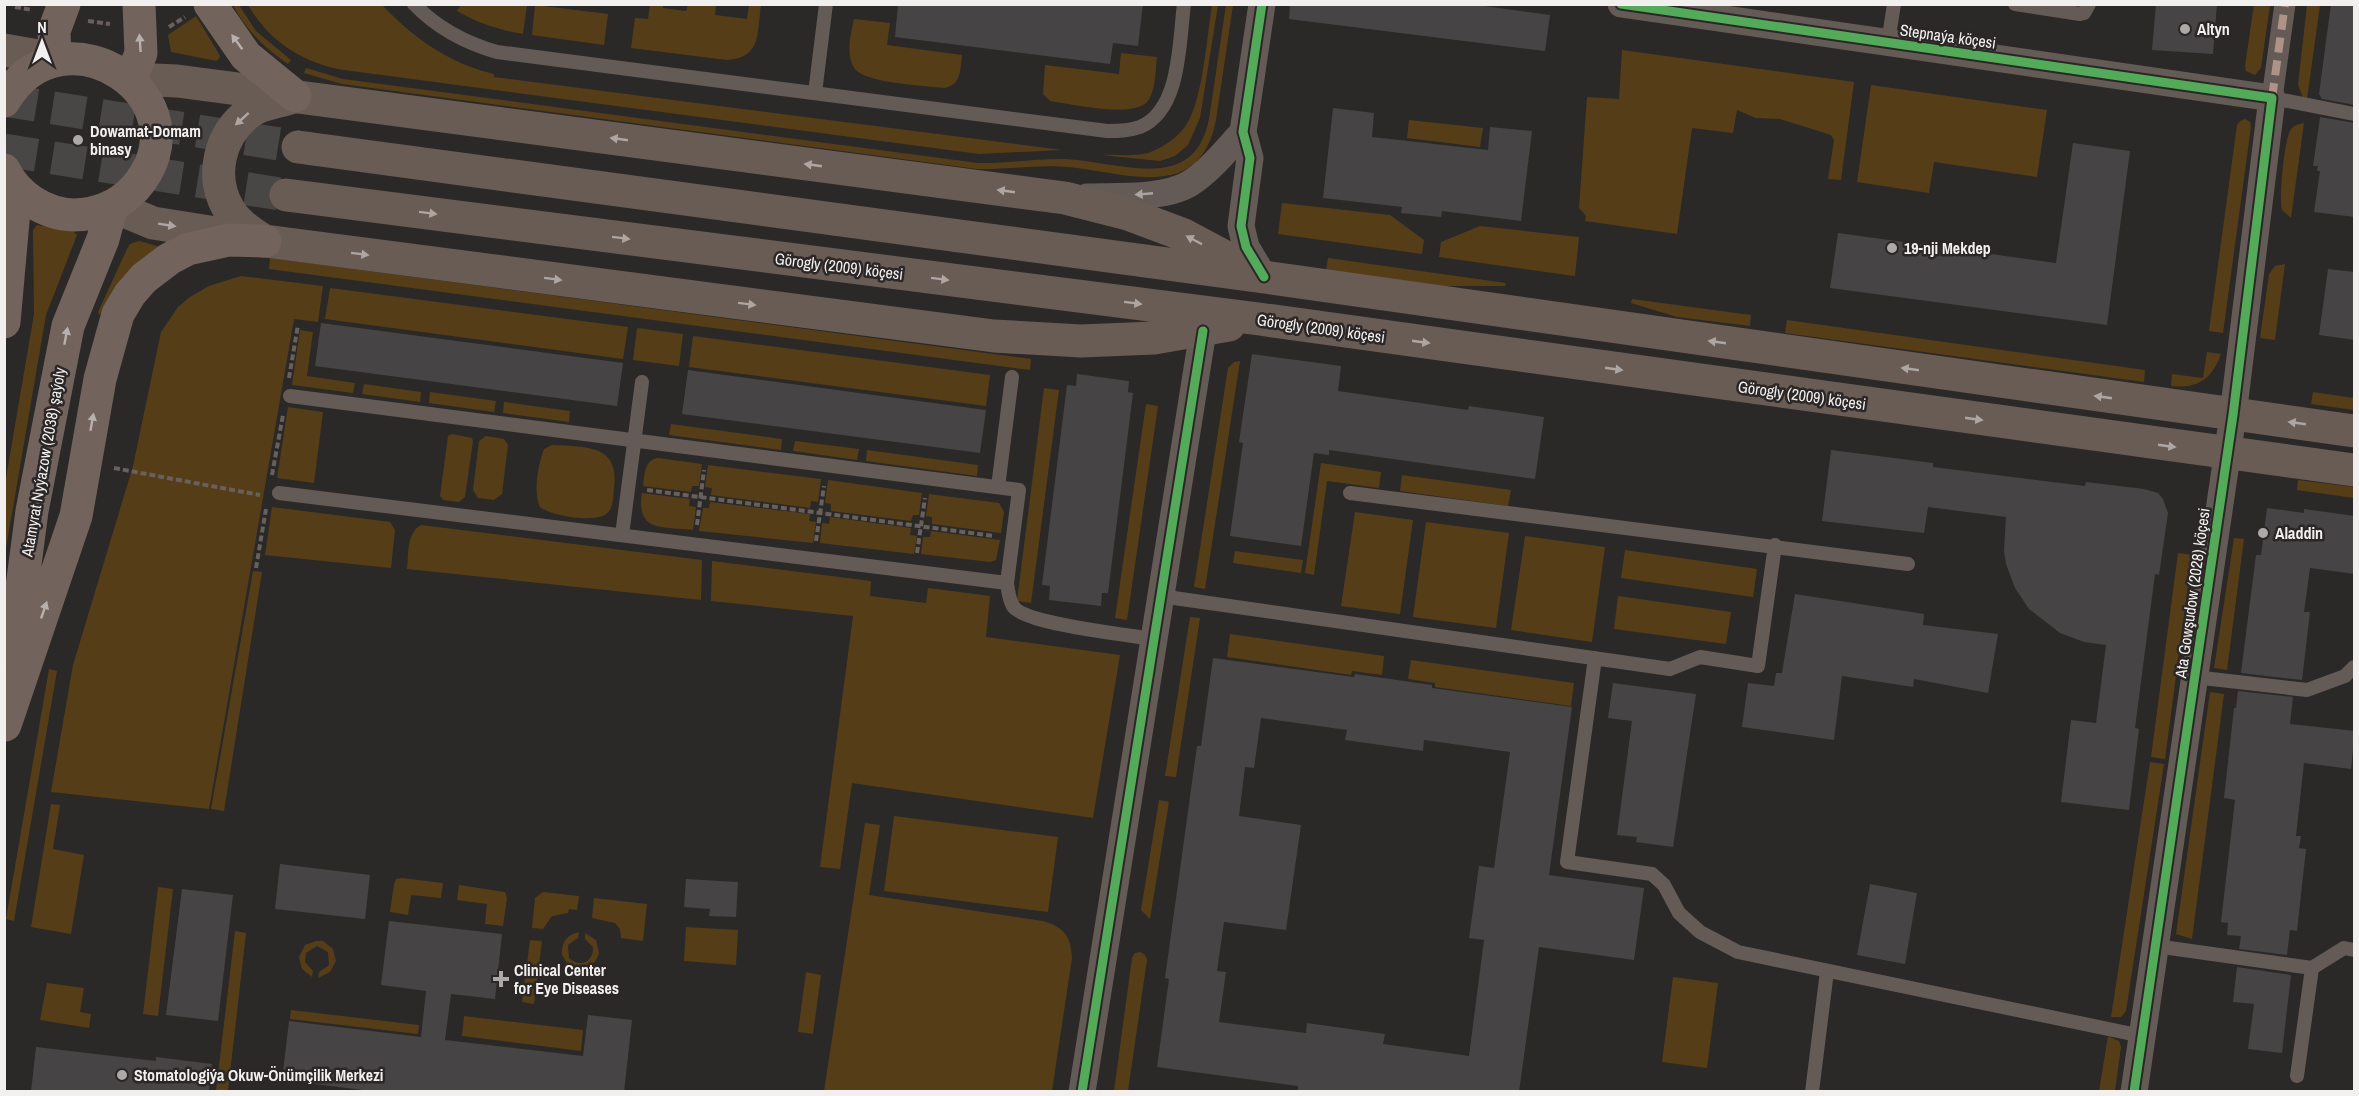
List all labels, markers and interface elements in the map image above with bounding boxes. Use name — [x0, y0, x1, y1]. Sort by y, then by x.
north arrow — [12, 12, 72, 72]
text: N — [37, 16, 47, 38]
street label: Stepnaýa köçesi — [1898, 18, 1998, 54]
place label: Altyn — [2197, 18, 2230, 40]
marker: Altyn — [2178, 22, 2192, 36]
one-way arrow — [135, 33, 145, 52]
one-way arrow — [231, 35, 243, 51]
one-way arrow — [235, 112, 250, 125]
place label: Dowamat-Domam binasy — [90, 120, 201, 160]
marker: Dowamat-Domam binasy — [71, 133, 85, 147]
one-way arrow — [610, 135, 629, 144]
one-way arrow — [803, 160, 822, 170]
one-way arrow — [996, 186, 1015, 195]
one-way arrow — [1135, 189, 1154, 199]
one-way arrow — [418, 209, 437, 218]
one-way arrow — [158, 221, 177, 230]
one-way arrow — [612, 233, 631, 243]
one-way arrow — [1185, 235, 1202, 245]
place label: 19-nji Mekdep — [1904, 237, 1991, 259]
marker: 19-nji Mekdep — [1885, 241, 1899, 255]
street label: Görogly (2009) köçesi — [774, 247, 904, 285]
one-way arrow — [350, 249, 369, 258]
one-way arrow — [544, 274, 563, 283]
one-way arrow — [930, 274, 949, 283]
one-way arrow — [737, 299, 756, 308]
one-way arrow — [1124, 299, 1143, 308]
street label: Görogly (2009) köçesi — [1256, 308, 1386, 348]
one-way arrow — [62, 326, 71, 345]
one-way arrow — [1708, 337, 1727, 346]
one-way arrow — [1412, 338, 1431, 347]
street label: Atamyrat Nyýazow (2038) şaýoly — [15, 365, 71, 559]
one-way arrow — [1605, 365, 1624, 374]
one-way arrow — [1901, 365, 1920, 374]
street label: Görogly (2009) köçesi — [1737, 375, 1867, 415]
one-way arrow — [2094, 392, 2113, 401]
one-way arrow — [88, 412, 97, 431]
one-way arrow — [1965, 415, 1984, 424]
one-way arrow — [2287, 419, 2306, 428]
one-way arrow — [2158, 442, 2177, 451]
street label: Ata Gowşudow (2028) köçesi — [2169, 507, 2215, 680]
place label: Aladdin — [2275, 522, 2323, 544]
marker: Aladdin — [2256, 526, 2270, 540]
one-way arrow — [39, 601, 49, 619]
place label: Clinical Center for Eye Diseases — [514, 959, 619, 999]
marker: Clinical Center for Eye Diseases — [492, 970, 510, 988]
place label: Stomatologiýa Okuw-Önümçilik Merkezi — [134, 1064, 383, 1086]
marker: Stomatologiýa Okuw-Önümçilik Merkezi — [115, 1068, 129, 1082]

